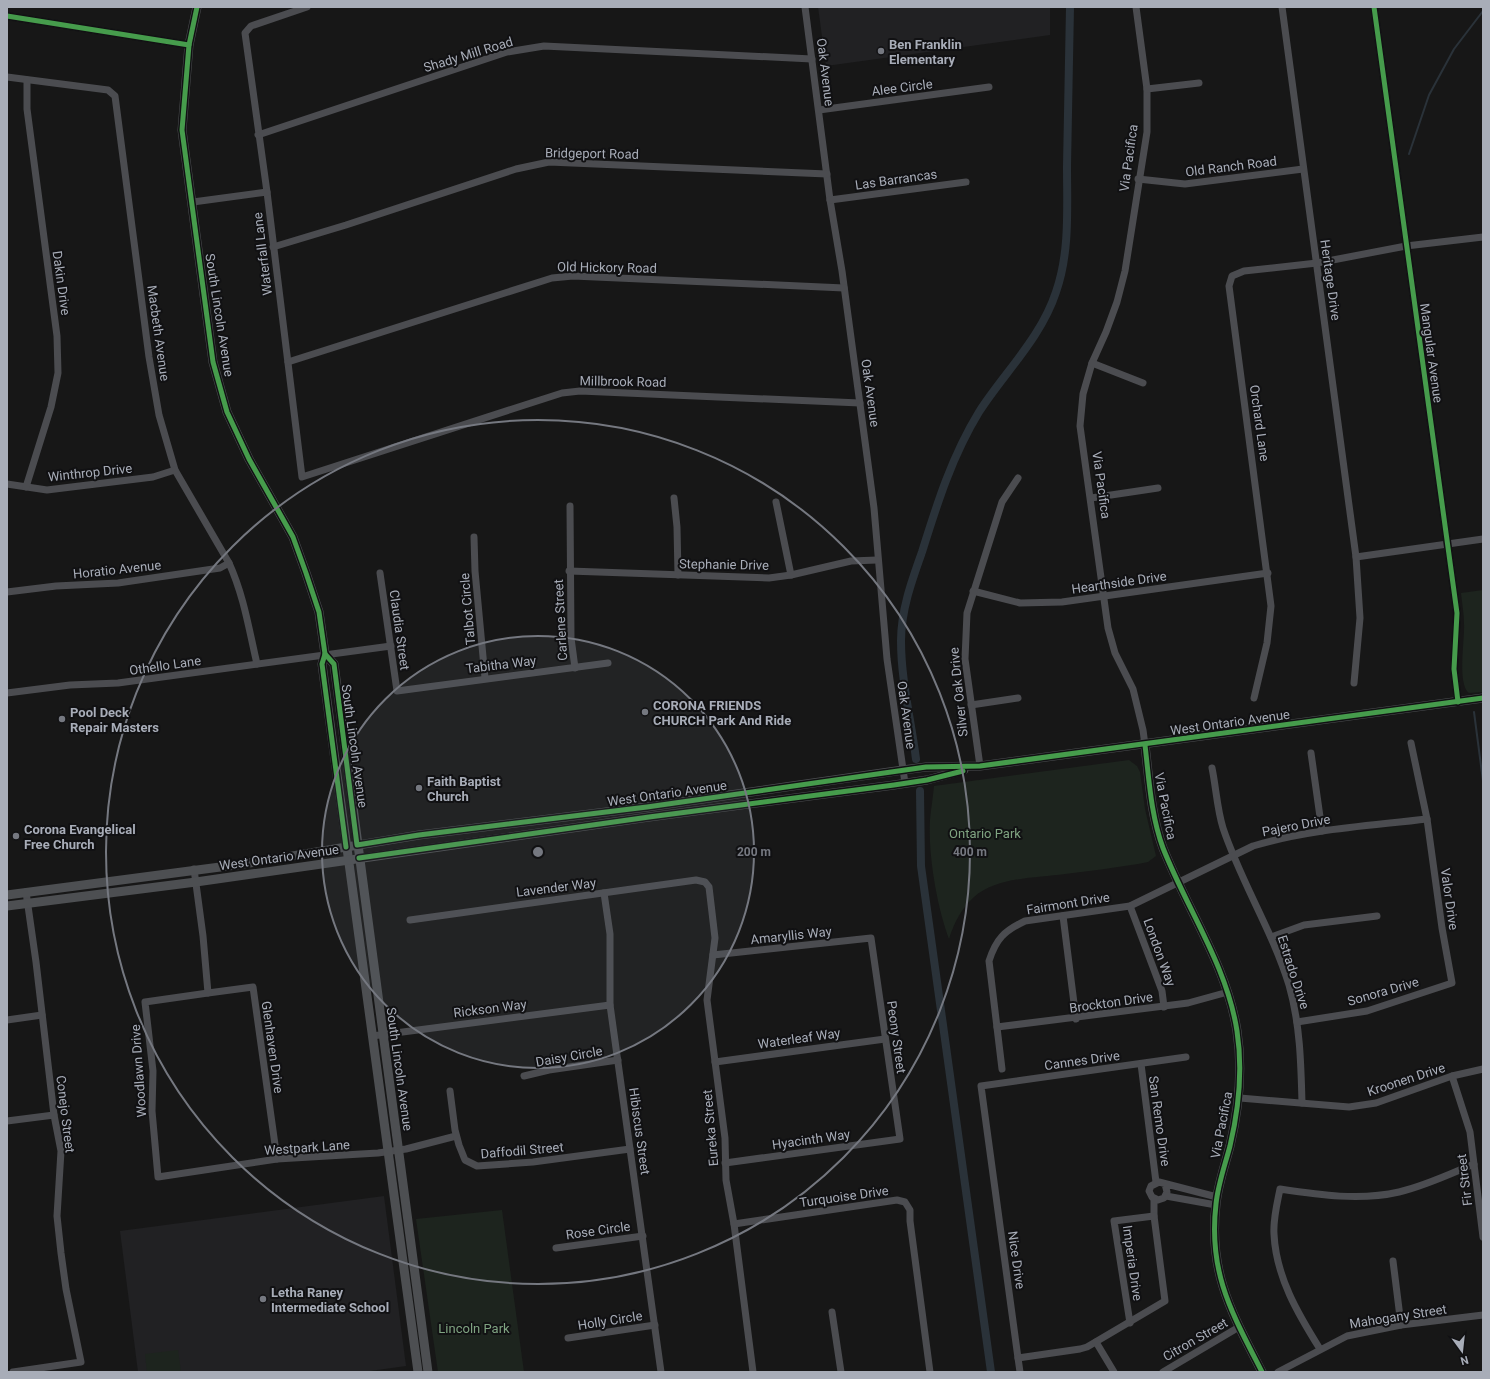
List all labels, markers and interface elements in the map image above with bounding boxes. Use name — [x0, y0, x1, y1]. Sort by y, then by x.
street label: Shady Mill Road — [422, 34, 515, 75]
street label: Oak Avenue — [814, 37, 837, 107]
place label: Ben Franklin Elementary — [889, 37, 962, 67]
marker: Ben Franklin Elementary — [876, 46, 886, 56]
street label: Alee Circle — [871, 76, 934, 99]
street label: Via Pacifica — [1116, 123, 1141, 193]
street label: Bridgeport Road — [545, 145, 639, 162]
street label: Old Ranch Road — [1185, 153, 1278, 180]
street label: Las Barrancas — [854, 166, 938, 193]
street label: Waterfall Lane — [250, 212, 275, 296]
street label: Heritage Drive — [1317, 239, 1344, 322]
street label: Dakin Drive — [50, 250, 73, 316]
street label: South Lincoln Avenue — [202, 252, 237, 378]
street label: Old Hickory Road — [557, 259, 657, 276]
street label: Macbeth Avenue — [144, 284, 173, 382]
street label: Mangular Avenue — [1417, 302, 1446, 404]
street label: Oak Avenue — [858, 358, 883, 428]
street label: Millbrook Road — [579, 373, 667, 390]
street label: Orchard Lane — [1247, 384, 1272, 462]
street label: Via Pacifica — [1089, 450, 1114, 520]
street label: Winthrop Drive — [47, 461, 133, 484]
street label: Stephanie Drive — [679, 556, 769, 573]
street label: Horatio Avenue — [72, 557, 162, 582]
street label: Hearthside Drive — [1071, 568, 1168, 597]
street label: Talbot Circle — [457, 572, 478, 646]
street label: Carlene Street — [551, 579, 570, 661]
street label: Claudia Street — [386, 589, 413, 671]
street label: Silver Oak Drive — [946, 646, 971, 737]
street label: Othello Lane — [128, 653, 202, 678]
street label: Tabitha Way — [465, 653, 537, 676]
street label: Oak Avenue — [894, 680, 919, 750]
street label: South Lincoln Avenue — [338, 683, 371, 809]
place label: CORONA FRIENDS CHURCH Park And Ride — [653, 698, 791, 728]
place label: Pool Deck Repair Masters — [70, 705, 159, 735]
marker: CORONA FRIENDS CHURCH Park And Ride — [640, 707, 650, 717]
street label: West Ontario Avenue — [1169, 707, 1291, 738]
marker: Pool Deck Repair Masters — [57, 714, 67, 724]
street label: Via Pacifica — [1152, 771, 1179, 841]
place label: Faith Baptist Church — [427, 774, 501, 804]
street label: West Ontario Avenue — [606, 778, 728, 809]
marker: Faith Baptist Church — [414, 783, 424, 793]
street label: Pajero Drive — [1261, 811, 1332, 839]
place label: Corona Evangelical Free Church — [24, 822, 136, 852]
park label: Ontario Park — [949, 826, 1021, 841]
marker: Corona Evangelical Free Church — [11, 831, 21, 841]
street label: West Ontario Avenue — [218, 842, 340, 873]
centre of rings — [531, 845, 545, 859]
text: 200 m — [737, 845, 771, 859]
text: 400 m — [953, 845, 987, 859]
street label: Valor Drive — [1438, 867, 1461, 931]
street label: Lavender Way — [515, 875, 597, 900]
street label: Fairmont Drive — [1025, 889, 1111, 917]
street label: London Way — [1140, 916, 1179, 988]
street label: Amaryllis Way — [750, 924, 832, 947]
street label: Estrado Drive — [1275, 933, 1313, 1011]
street label: Sonora Drive — [1346, 974, 1421, 1009]
street label: Brockton Drive — [1068, 989, 1154, 1016]
street label: Rickson Way — [453, 997, 527, 1020]
street label: Glenhaven Drive — [259, 1000, 286, 1094]
street label: Peony Street — [884, 1000, 909, 1074]
street label: South Lincoln Avenue — [383, 1006, 416, 1132]
street label: Woodlawn Drive — [128, 1024, 149, 1118]
street label: Waterleaf Way — [757, 1025, 841, 1052]
street label: Daisy Circle — [534, 1043, 604, 1070]
street label: Cannes Drive — [1043, 1048, 1121, 1073]
street label: Kroonen Drive — [1365, 1060, 1447, 1099]
street label: Conejo Street — [53, 1074, 78, 1154]
street label: San Remo Drive — [1146, 1075, 1173, 1167]
street label: Hibiscus Street — [626, 1087, 653, 1176]
street label: Eureka Street — [700, 1089, 721, 1167]
street label: Via Pacifica — [1208, 1090, 1235, 1160]
street label: Hyacinth Way — [771, 1127, 851, 1152]
street label: Westpark Lane — [264, 1137, 351, 1158]
street label: Daffodil Street — [480, 1139, 564, 1162]
street label: Fir Street — [1454, 1153, 1475, 1207]
street label: Turquoise Drive — [799, 1183, 890, 1210]
street label: Rose Circle — [565, 1219, 631, 1242]
street label: Imperia Drive — [1120, 1224, 1145, 1302]
street label: Nice Drive — [1005, 1230, 1028, 1290]
place label: Letha Raney Intermediate School — [271, 1285, 389, 1315]
marker: Letha Raney Intermediate School — [258, 1294, 268, 1304]
street label: Mahogany Street — [1348, 1301, 1448, 1332]
street label: Holly Circle — [577, 1308, 644, 1333]
street label: Citron Street — [1160, 1315, 1230, 1364]
park label: Lincoln Park — [438, 1321, 510, 1336]
north arrow — [1442, 1331, 1482, 1371]
text: N — [1459, 1353, 1470, 1368]

